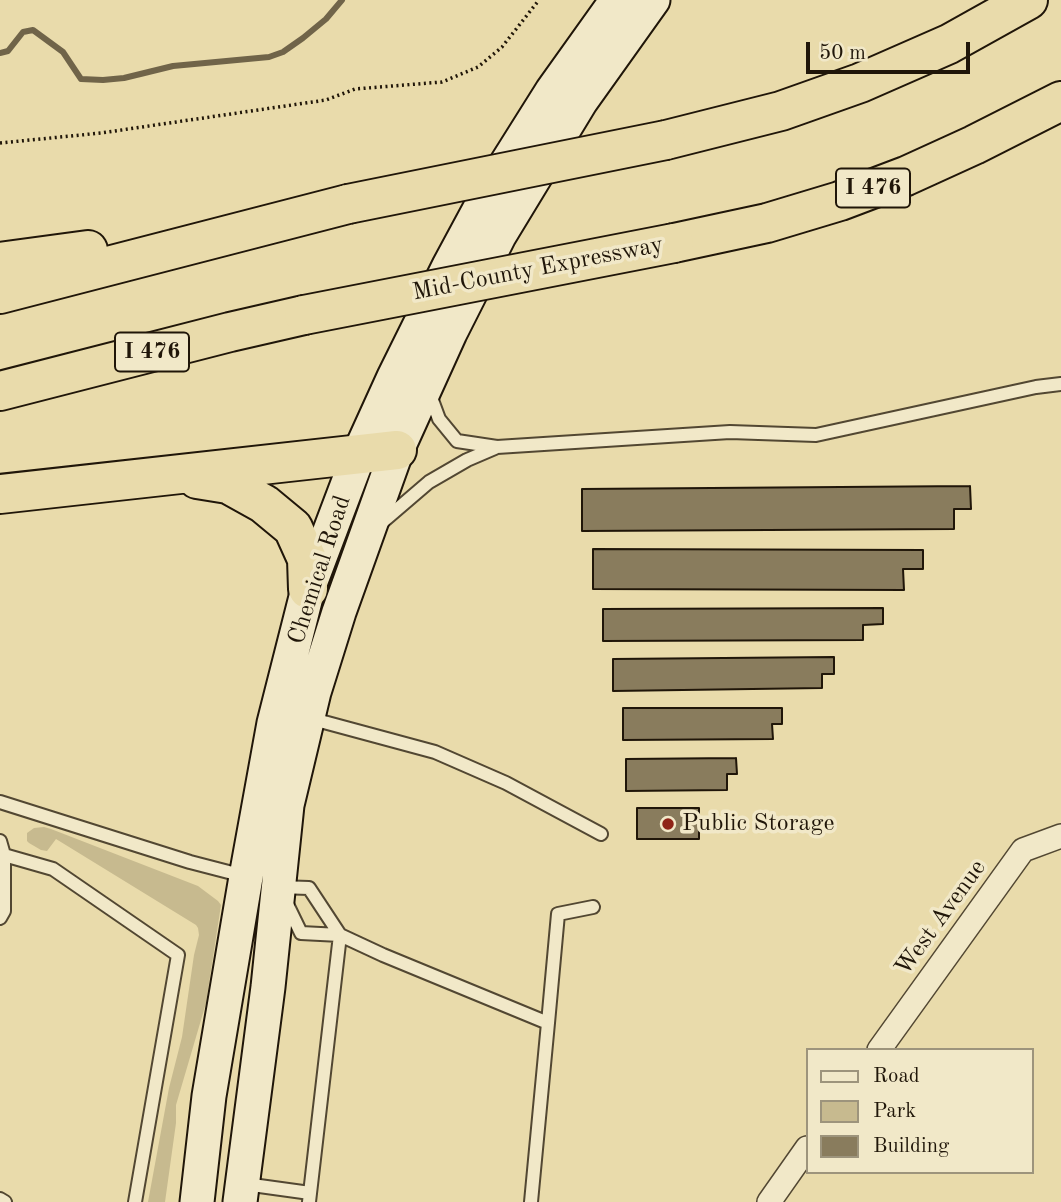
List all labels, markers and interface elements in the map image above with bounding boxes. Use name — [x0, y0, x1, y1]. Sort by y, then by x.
scale bar — [809, 28, 974, 72]
text: 50 m — [819, 43, 866, 64]
road number: I 476 — [836, 168, 910, 208]
street label: Mid-County Expressway — [410, 231, 666, 307]
road number: I 476 — [115, 332, 189, 372]
street label: Chemical Road — [282, 492, 358, 648]
place label: Public Storage — [682, 810, 834, 838]
marker: Public Storage — [660, 816, 676, 832]
street label: West Avenue — [889, 854, 993, 982]
legend — [806, 1048, 1033, 1174]
text: Road — [873, 1066, 920, 1087]
text: Park — [873, 1101, 916, 1122]
text: Building — [873, 1136, 949, 1157]

